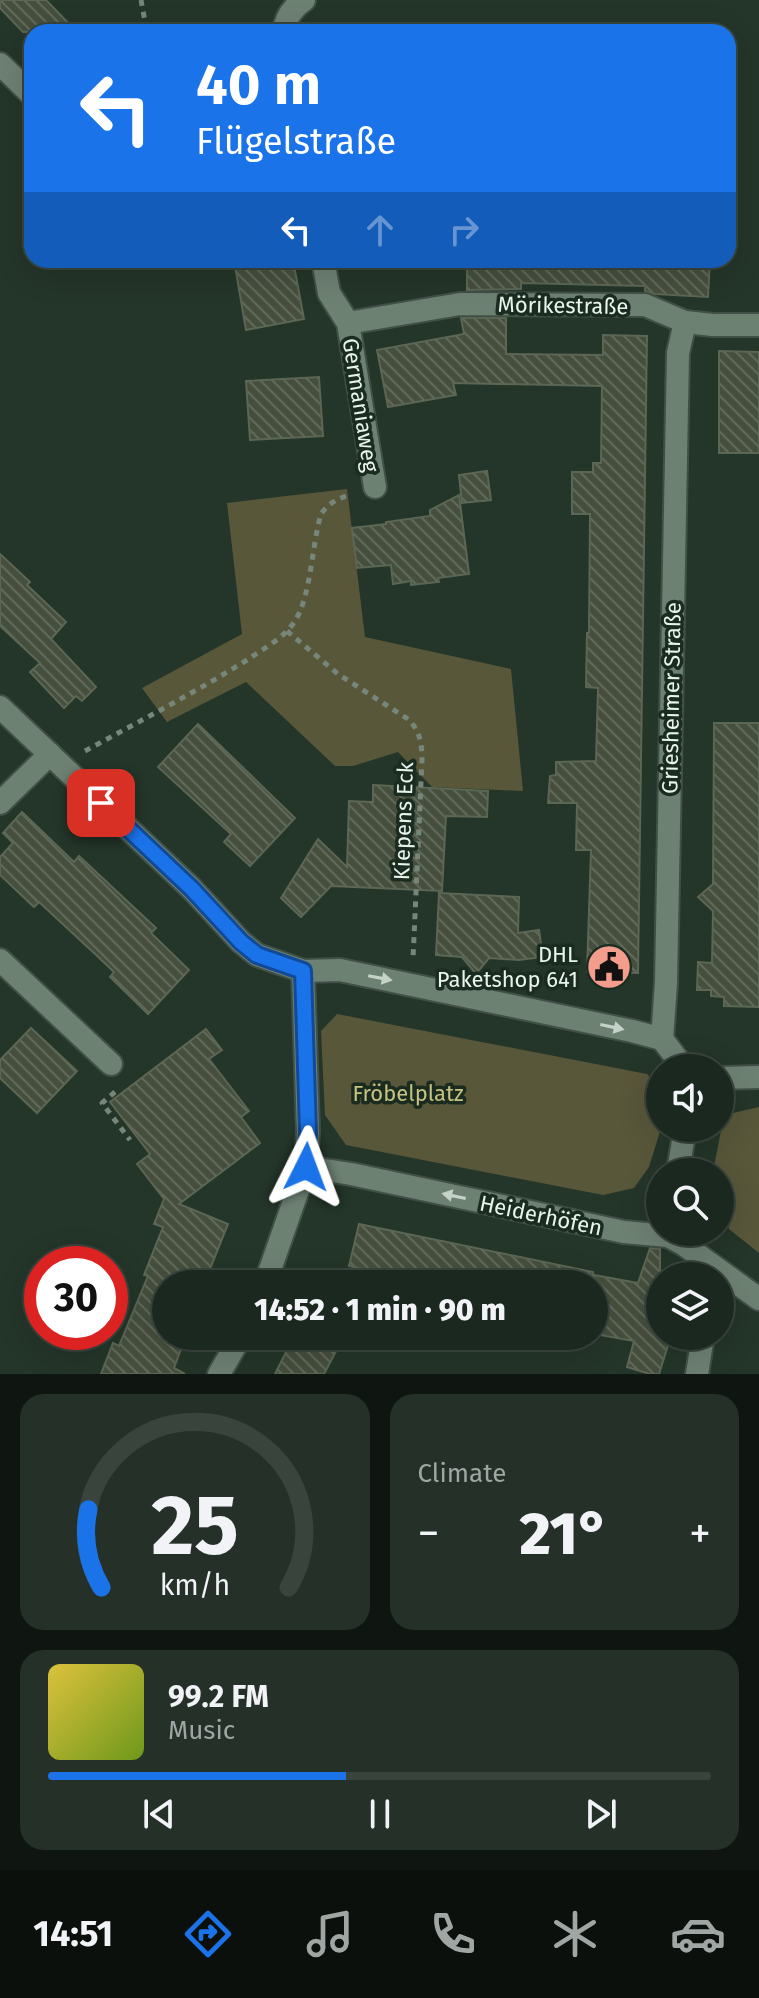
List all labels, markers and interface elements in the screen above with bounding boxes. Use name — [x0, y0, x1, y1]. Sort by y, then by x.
text: 40 m — [196, 52, 321, 119]
icon: left — [64, 56, 168, 160]
text: Flügelstraße — [196, 120, 396, 164]
icon: left — [274, 208, 318, 252]
icon: ahead — [358, 208, 402, 252]
icon: right — [442, 208, 486, 252]
street label: Mörikestraße — [497, 291, 629, 320]
street label: Germaniaweg — [337, 336, 385, 475]
street label: Griesheimer Straße — [656, 602, 687, 794]
street label: Kiepens Eck — [388, 761, 419, 881]
pin — [67, 769, 135, 837]
icon: arrive — [79, 781, 123, 825]
place label: DHL Paketshop 641 — [437, 941, 578, 993]
public building icon: DHL Paketshop 641 — [585, 943, 633, 991]
one-way arrow — [368, 972, 393, 984]
one-way arrow — [600, 1021, 625, 1034]
map controls — [646, 1054, 734, 1350]
button: sound — [646, 1054, 734, 1142]
park label: Fröbelplatz — [352, 1080, 464, 1107]
position arrow — [264, 1125, 348, 1209]
button: search — [646, 1158, 734, 1246]
street label: Heiderhöfen — [477, 1189, 605, 1242]
one-way arrow — [441, 1190, 466, 1202]
speed limit sign: 30 — [24, 1246, 128, 1350]
button: layers — [646, 1262, 734, 1350]
text: 14:52 · 1 min · 90 m — [254, 1292, 506, 1328]
text: Climate — [418, 1458, 506, 1489]
text: 25 — [151, 1476, 239, 1576]
text: 21° — [519, 1498, 609, 1570]
text: − — [418, 1507, 440, 1560]
text: + — [689, 1507, 711, 1560]
text: km/h — [159, 1568, 230, 1603]
text: 99.2 FM — [168, 1679, 269, 1715]
text: Music — [168, 1715, 235, 1746]
icon: previous — [137, 1792, 181, 1836]
icon: pause — [358, 1792, 402, 1836]
icon: next — [579, 1792, 623, 1836]
icon: directions — [180, 1906, 236, 1962]
icon: music — [302, 1906, 358, 1962]
icon: phone — [425, 1906, 481, 1962]
icon: climate — [547, 1906, 603, 1962]
icon: car — [670, 1906, 726, 1962]
text: 14:51 — [33, 1912, 113, 1956]

